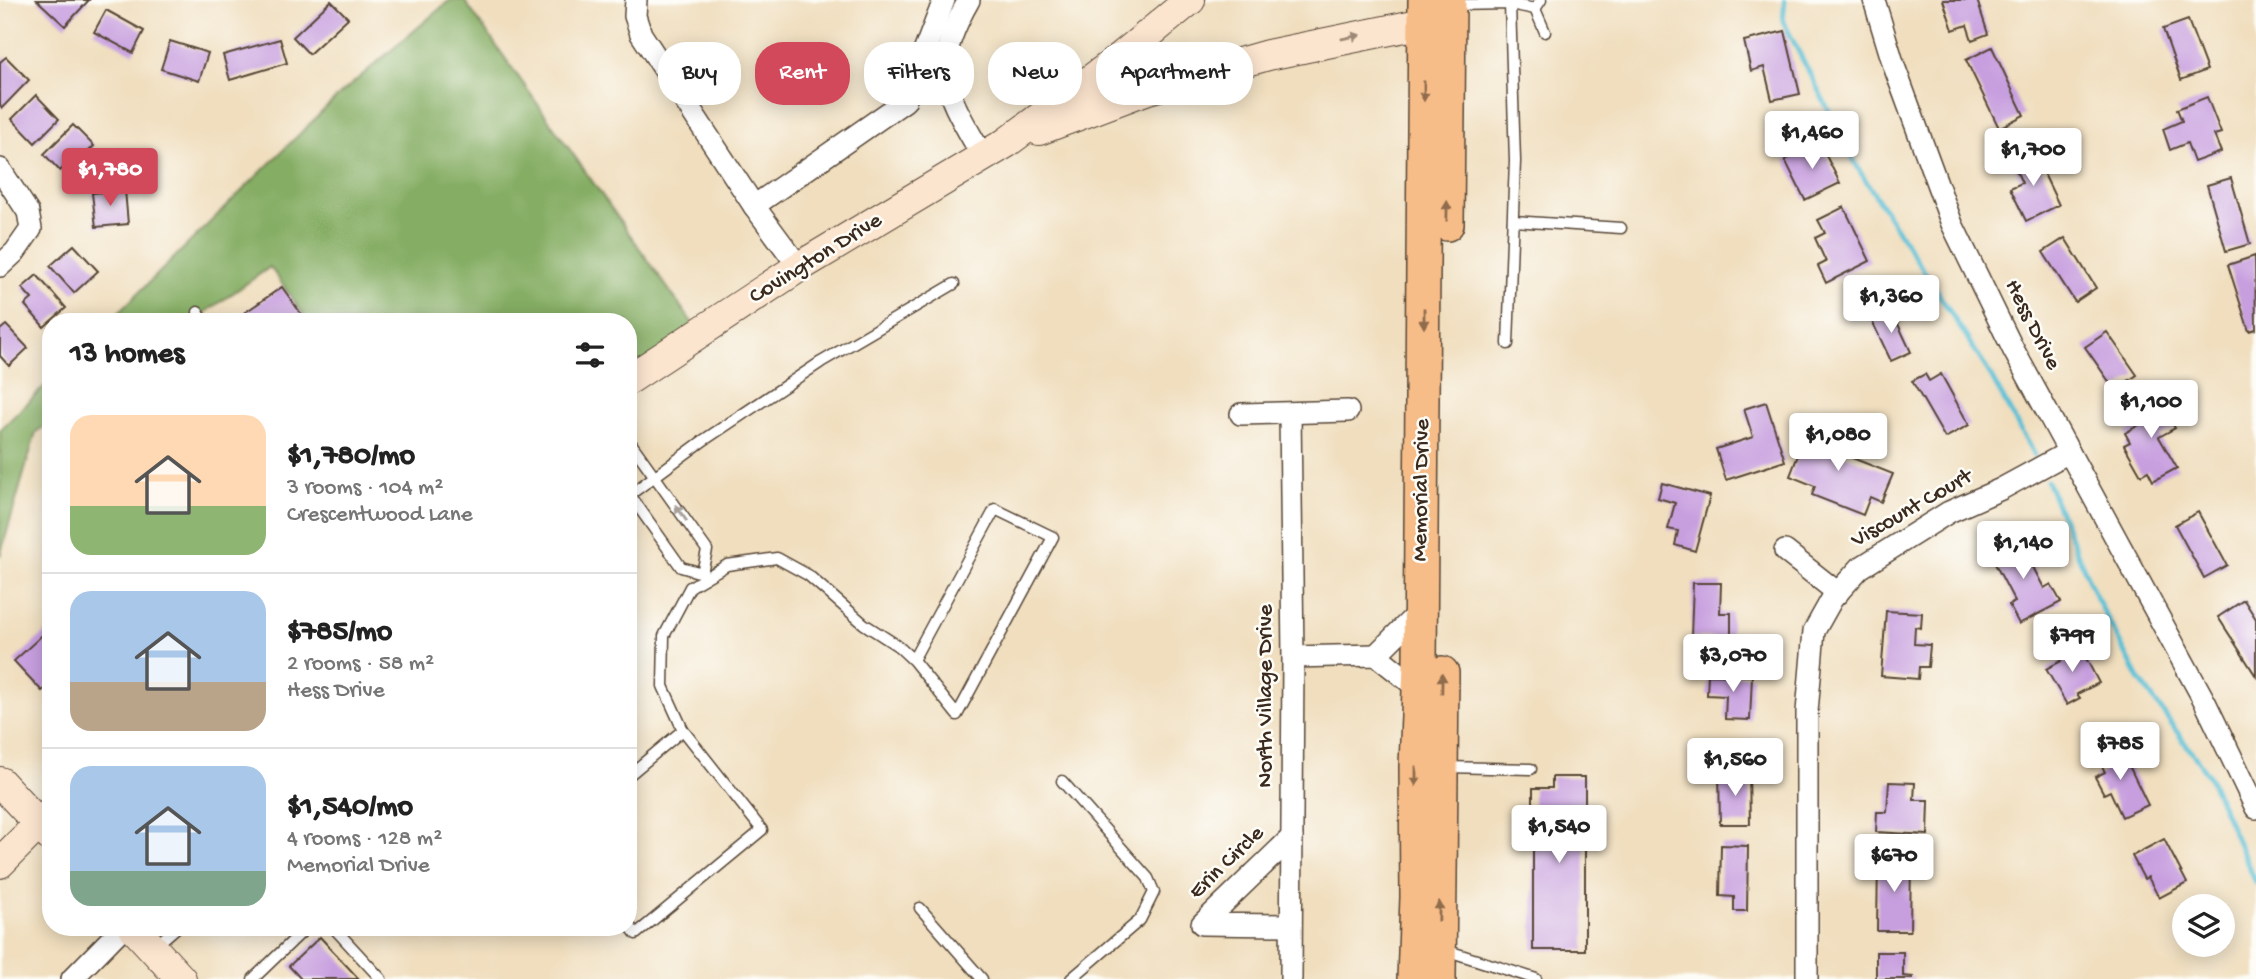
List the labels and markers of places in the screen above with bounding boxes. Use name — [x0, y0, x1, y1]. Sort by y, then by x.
pin: $1,460 — [1755, 111, 1869, 171]
pin: $1,700 — [1976, 128, 2090, 188]
pin: $1,780 — [53, 148, 167, 208]
pin: $1,360 — [1834, 276, 1948, 335]
pin: $1,100 — [2094, 380, 2208, 440]
pin: $1,080 — [1781, 414, 1895, 473]
pin: $1,140 — [1966, 522, 2080, 581]
pin: $799 — [2031, 614, 2113, 674]
pin: $3,070 — [1676, 634, 1790, 694]
pin: $785 — [2079, 722, 2161, 782]
pin: $1,560 — [1678, 738, 1792, 798]
pin: $1,540 — [1502, 806, 1616, 865]
pin: $670 — [1853, 834, 1935, 894]

